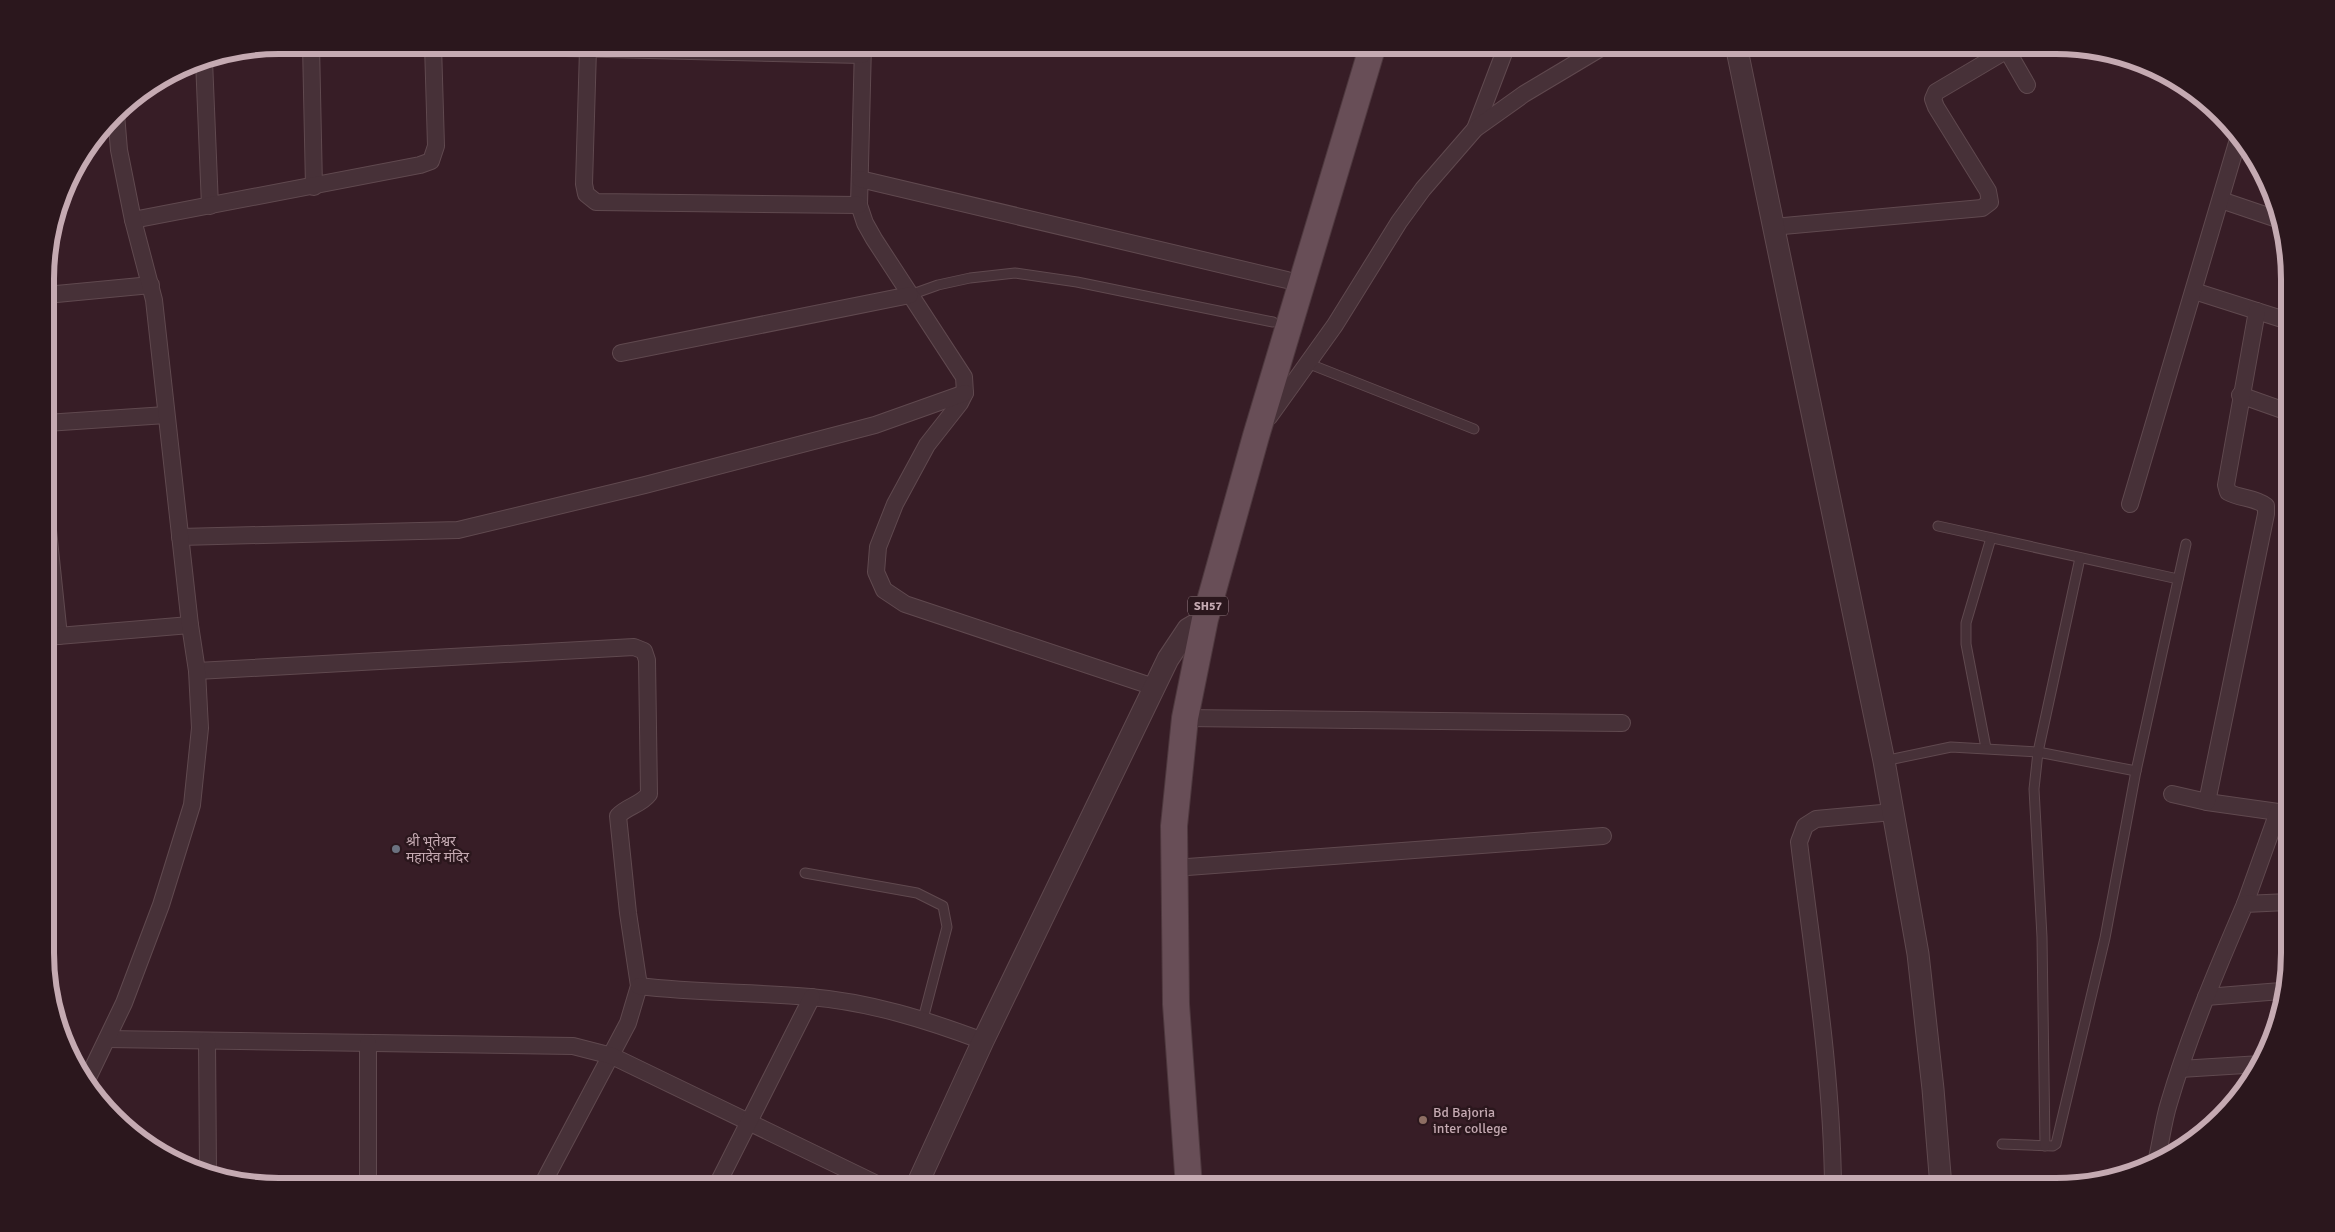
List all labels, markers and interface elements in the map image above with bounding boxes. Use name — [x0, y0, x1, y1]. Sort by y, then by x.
road number: SH57 — [1188, 596, 1228, 616]
place label: श्री भूतेश्वर महादेव मंदिर — [406, 832, 469, 866]
marker: श्री भूतेश्वर महादेव मंदिर — [390, 843, 402, 855]
place label: Bd Bajoria inter college — [1433, 1104, 1508, 1137]
marker: Bd Bajoria inter college — [1417, 1114, 1429, 1126]

